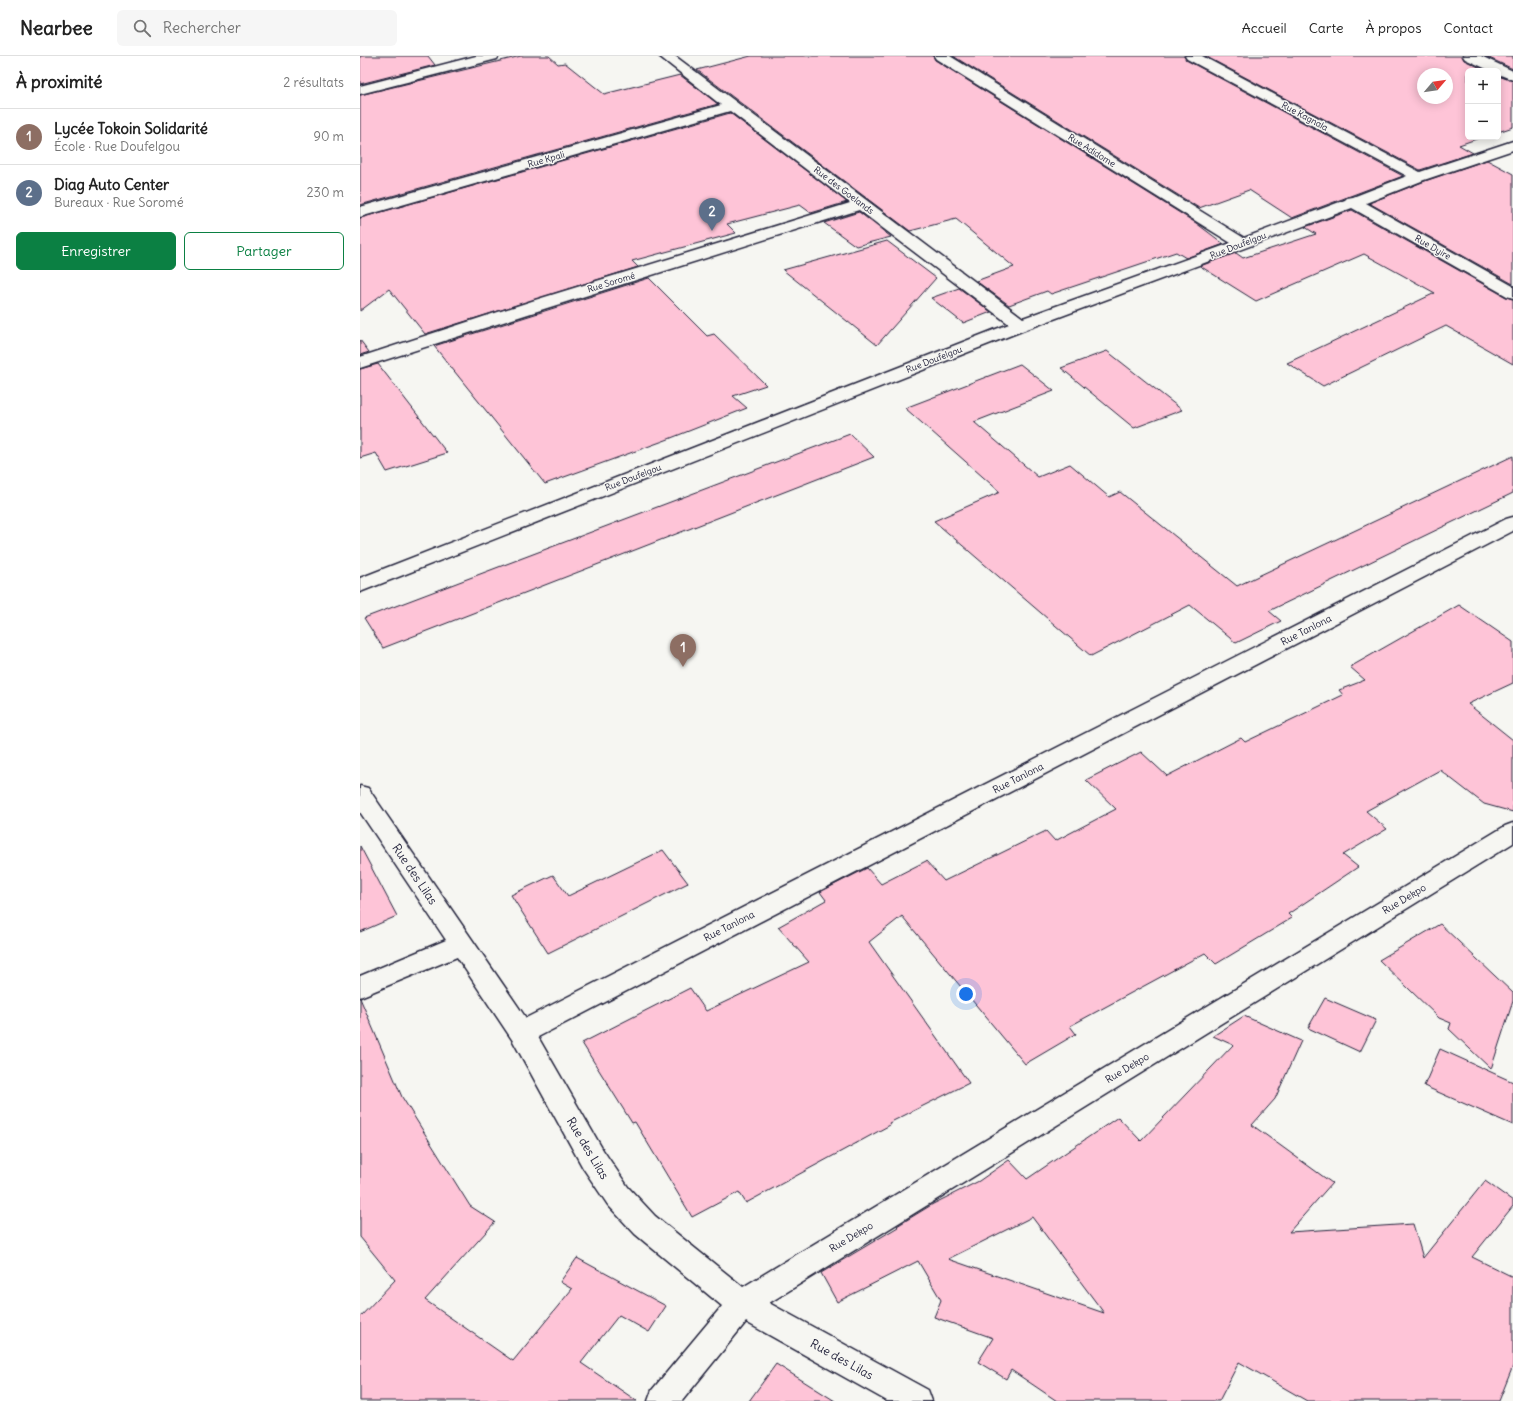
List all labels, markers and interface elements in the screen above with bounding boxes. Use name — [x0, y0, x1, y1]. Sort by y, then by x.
search box — [117, 10, 397, 46]
text: Nearbee — [20, 16, 93, 40]
icon: search — [131, 17, 153, 39]
text: Rechercher — [163, 18, 241, 37]
text: Accueil — [1242, 19, 1287, 37]
text: Carte — [1309, 19, 1344, 37]
text: À propos — [1366, 19, 1422, 37]
text: Contact — [1444, 19, 1493, 37]
north arrow — [1417, 68, 1453, 104]
map controls — [1465, 68, 1501, 140]
button: + — [1465, 68, 1501, 104]
text: À proximité — [16, 71, 102, 93]
text: 2 résultats — [283, 74, 344, 91]
street label: Rue Kagnala — [1280, 99, 1330, 133]
button: − — [1465, 104, 1501, 140]
text: Lycée Tokoin Solidarité — [54, 119, 208, 138]
text: 1 — [26, 128, 32, 145]
text: 90 m — [313, 128, 344, 145]
street label: Rue Adidome — [1066, 131, 1118, 169]
text: École · Rue Doufelgou — [54, 138, 180, 155]
street label: Rue Kpali — [526, 149, 566, 169]
street label: Rue des Goelands — [812, 164, 876, 216]
text: Diag Auto Center — [54, 175, 169, 194]
text: 2 — [25, 184, 33, 201]
text: 230 m — [306, 184, 344, 201]
text: Bureaux · Rue Soromé — [54, 194, 184, 211]
pin: 2 — [699, 198, 725, 231]
street label: Rue Doufelgou — [1208, 229, 1268, 261]
button: Enregistrer — [16, 232, 176, 270]
button: Partager — [184, 232, 344, 270]
street label: Rue Dyire — [1413, 232, 1453, 262]
street label: Rue Soromé — [586, 269, 636, 294]
street label: Rue Doufelgou — [904, 343, 964, 375]
street label: Rue Doufelgou — [603, 461, 663, 493]
street label: Rue Tanlona — [1278, 612, 1334, 648]
pin: 1 — [670, 634, 696, 667]
street label: Rue Tanlona — [990, 760, 1046, 796]
street label: Rue des Lilas — [389, 841, 441, 907]
street label: Rue Dekpo — [1380, 881, 1429, 917]
street label: Rue Tanlona — [701, 908, 757, 944]
your location — [956, 984, 976, 1004]
street label: Rue Dekpo — [1103, 1050, 1152, 1086]
street label: Rue des Lilas — [564, 1114, 612, 1182]
street label: Rue Dekpo — [827, 1219, 876, 1255]
street label: Rue des Lilas — [808, 1336, 876, 1382]

